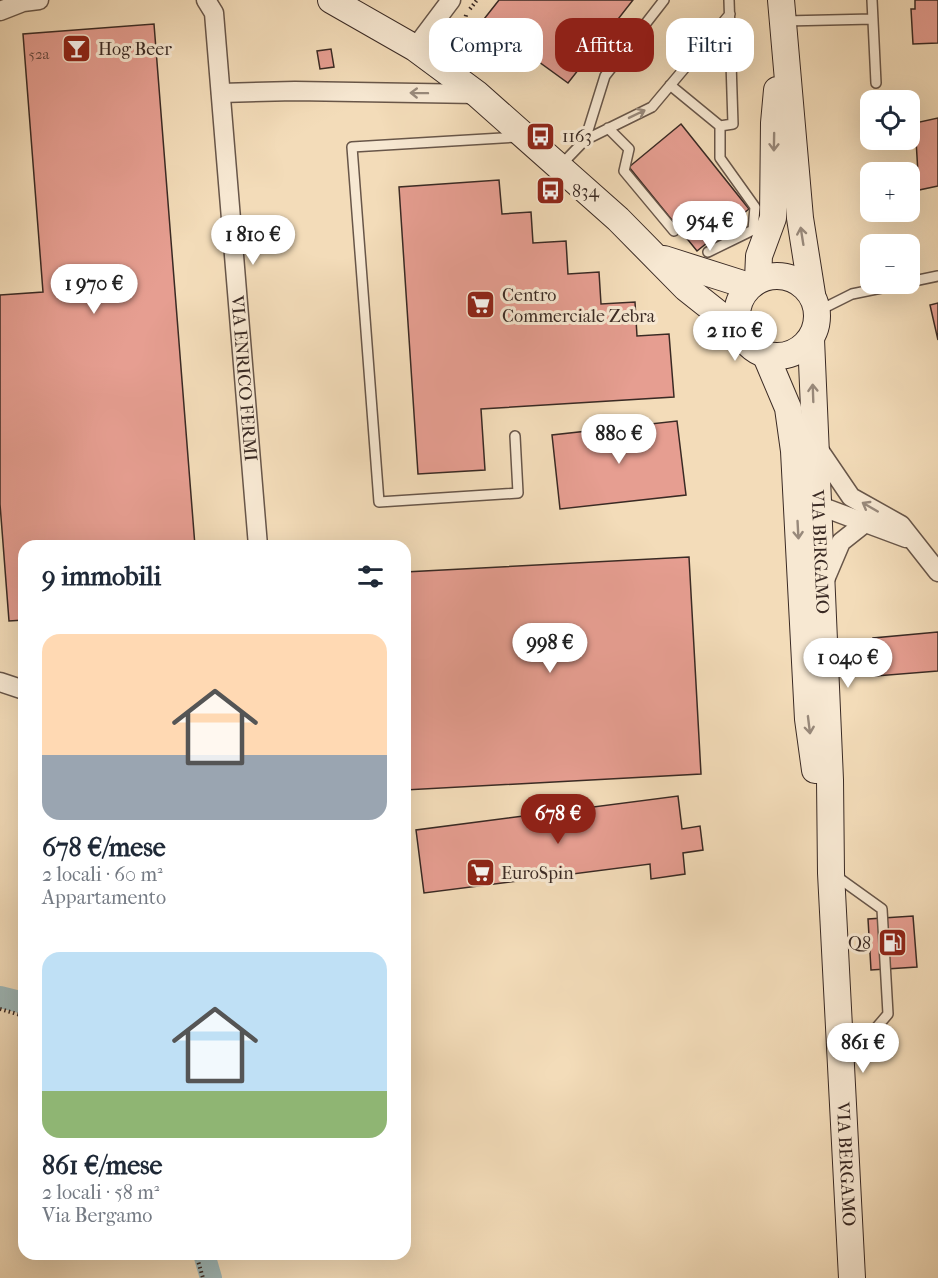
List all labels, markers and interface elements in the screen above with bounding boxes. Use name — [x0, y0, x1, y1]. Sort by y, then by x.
chip: Compra — [429, 18, 543, 72]
chip: Affitta — [555, 18, 654, 72]
chip: Filtri — [666, 18, 754, 72]
bar icon: Hog Beer — [61, 33, 93, 65]
place label: Hog Beer — [98, 39, 172, 60]
house number: 52a — [28, 45, 51, 63]
one-way arrow — [409, 87, 429, 99]
map controls — [860, 90, 920, 294]
button: locate — [860, 90, 920, 150]
one-way arrow — [628, 108, 646, 119]
bus stop icon: 1163 — [525, 120, 557, 152]
place label: 1163 — [562, 126, 592, 147]
one-way arrow — [768, 131, 780, 151]
button: + — [860, 162, 920, 222]
bus stop icon: 834 — [535, 175, 567, 207]
place label: 834 — [572, 181, 599, 202]
pin: 954 € — [668, 201, 752, 252]
text: 954 € — [686, 209, 734, 232]
pin: 1 810 € — [198, 215, 308, 266]
text: 1 810 € — [225, 223, 281, 246]
one-way arrow — [797, 227, 808, 247]
button: − — [860, 234, 920, 294]
pin: 1 970 € — [39, 264, 149, 315]
text: 1 970 € — [65, 272, 123, 295]
place label: Centro Commerciale Zebra — [502, 285, 656, 327]
supermarket icon: Centro Commerciale Zebra — [465, 289, 497, 321]
street label: VIA ENRICO FERMI — [227, 294, 261, 462]
pin: 2 110 € — [680, 311, 790, 362]
text: 2 110 € — [707, 319, 763, 342]
one-way arrow — [807, 384, 818, 404]
pin: 880 € — [577, 414, 661, 465]
text: 880 € — [595, 422, 643, 445]
street label: VIA BERGAMO — [807, 488, 833, 614]
one-way arrow — [862, 501, 879, 513]
one-way arrow — [792, 520, 803, 540]
icon: filters — [354, 560, 387, 593]
text: 9 immobili — [42, 561, 161, 592]
pin: 998 € — [508, 623, 592, 674]
text: 998 € — [526, 631, 574, 654]
pin: 1 040 € — [793, 638, 903, 689]
text: 1 040 € — [817, 646, 879, 669]
icon: home — [161, 673, 269, 781]
one-way arrow — [803, 715, 814, 735]
pin: 678 € — [516, 794, 600, 845]
text: 678 € — [535, 802, 581, 825]
text: 678 €/mese — [42, 832, 166, 863]
supermarket icon: EuroSpin — [464, 857, 496, 889]
text: 2 locali · 60 m² — [42, 863, 163, 886]
place label: EuroSpin — [501, 863, 574, 884]
text: Appartamento — [42, 886, 166, 909]
fuel station icon: Q8 — [876, 927, 908, 959]
place label: Q8 — [848, 933, 871, 954]
icon: home — [161, 991, 269, 1099]
pin: 861 € — [821, 1023, 905, 1074]
text: 861 € — [841, 1031, 885, 1054]
street label: VIA BERGAMO — [832, 1101, 860, 1227]
text: 861 €/mese — [42, 1150, 162, 1181]
text: 2 locali · 58 m² — [42, 1181, 159, 1204]
text: Via Bergamo — [42, 1204, 152, 1227]

